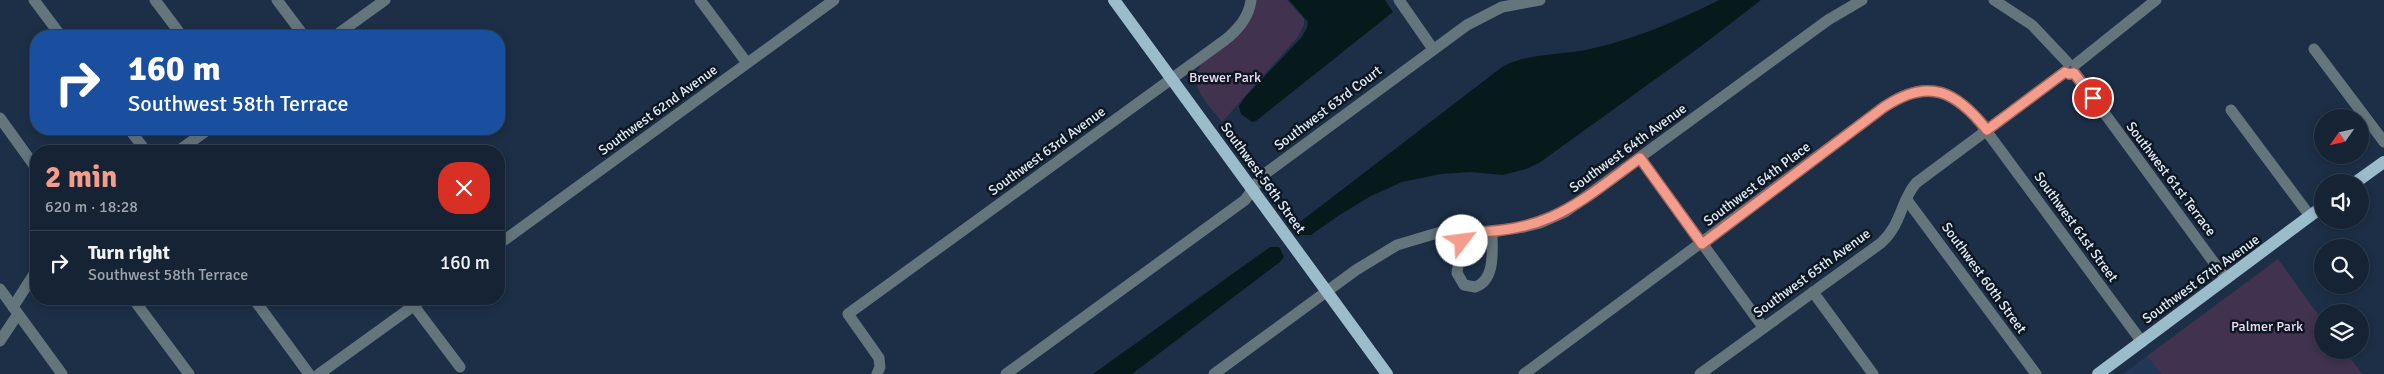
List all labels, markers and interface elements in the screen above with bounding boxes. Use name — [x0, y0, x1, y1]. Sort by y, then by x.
text: 160 m — [128, 47, 221, 90]
icon: right — [45, 50, 110, 115]
street label: Southwest 62nd Avenue — [595, 61, 721, 159]
street label: Southwest 63rd Court — [1271, 62, 1385, 154]
park label: Brewer Park — [1189, 69, 1261, 86]
pin — [2072, 77, 2114, 119]
icon: arrive — [2079, 84, 2107, 112]
text: Southwest 58th Terrace — [128, 90, 348, 117]
street label: Southwest 64th Avenue — [1566, 100, 1690, 196]
street label: Southwest 63rd Avenue — [985, 103, 1109, 199]
north arrow — [2314, 109, 2369, 164]
map controls — [2314, 109, 2369, 359]
street label: Southwest 61st Terrace — [2122, 118, 2220, 240]
street label: Southwest 56th Street — [1217, 119, 1309, 237]
street label: Southwest 64th Place — [1700, 138, 1814, 230]
text: 2 min — [45, 159, 117, 196]
button: close — [438, 162, 490, 214]
street label: Southwest 61st Street — [2030, 169, 2122, 285]
button: sound — [2314, 174, 2369, 229]
text: 620 m · 18:28 — [45, 197, 138, 217]
position arrow — [1435, 214, 1487, 266]
street label: Southwest 60th Street — [1938, 219, 2030, 337]
street label: Southwest 65th Avenue — [1750, 225, 1874, 321]
street label: Southwest 67th Avenue — [2139, 231, 2263, 327]
button: search — [2314, 239, 2369, 294]
text: Turn right — [88, 241, 170, 265]
icon: right — [45, 249, 73, 277]
text: 160 m — [440, 251, 490, 275]
text: Southwest 58th Terrace — [88, 265, 248, 285]
button: layers — [2314, 304, 2369, 359]
park label: Palmer Park — [2231, 318, 2303, 335]

